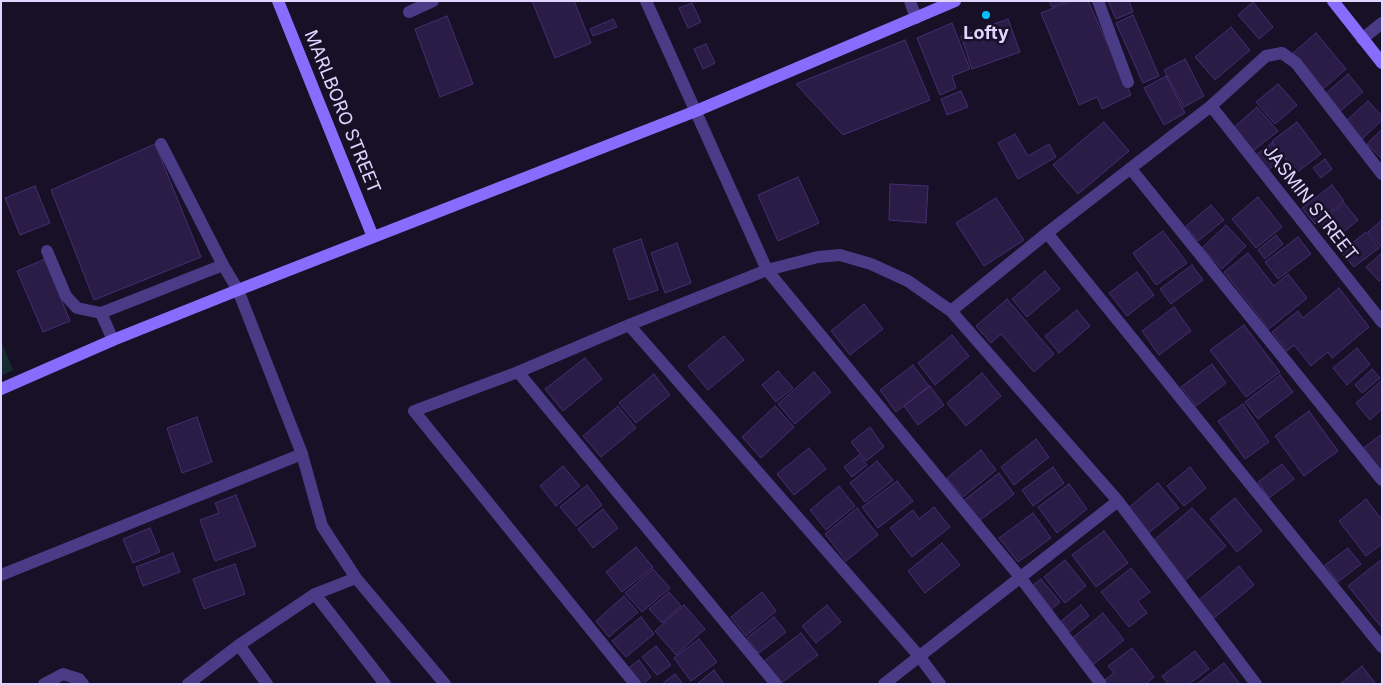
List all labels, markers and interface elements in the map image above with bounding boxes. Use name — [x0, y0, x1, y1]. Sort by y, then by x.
marker: Lofty — [980, 9, 992, 21]
place label: Lofty — [963, 23, 1009, 45]
street label: MARLBORO STREET — [299, 27, 385, 197]
street label: JASMIN STREET — [1258, 141, 1362, 265]

